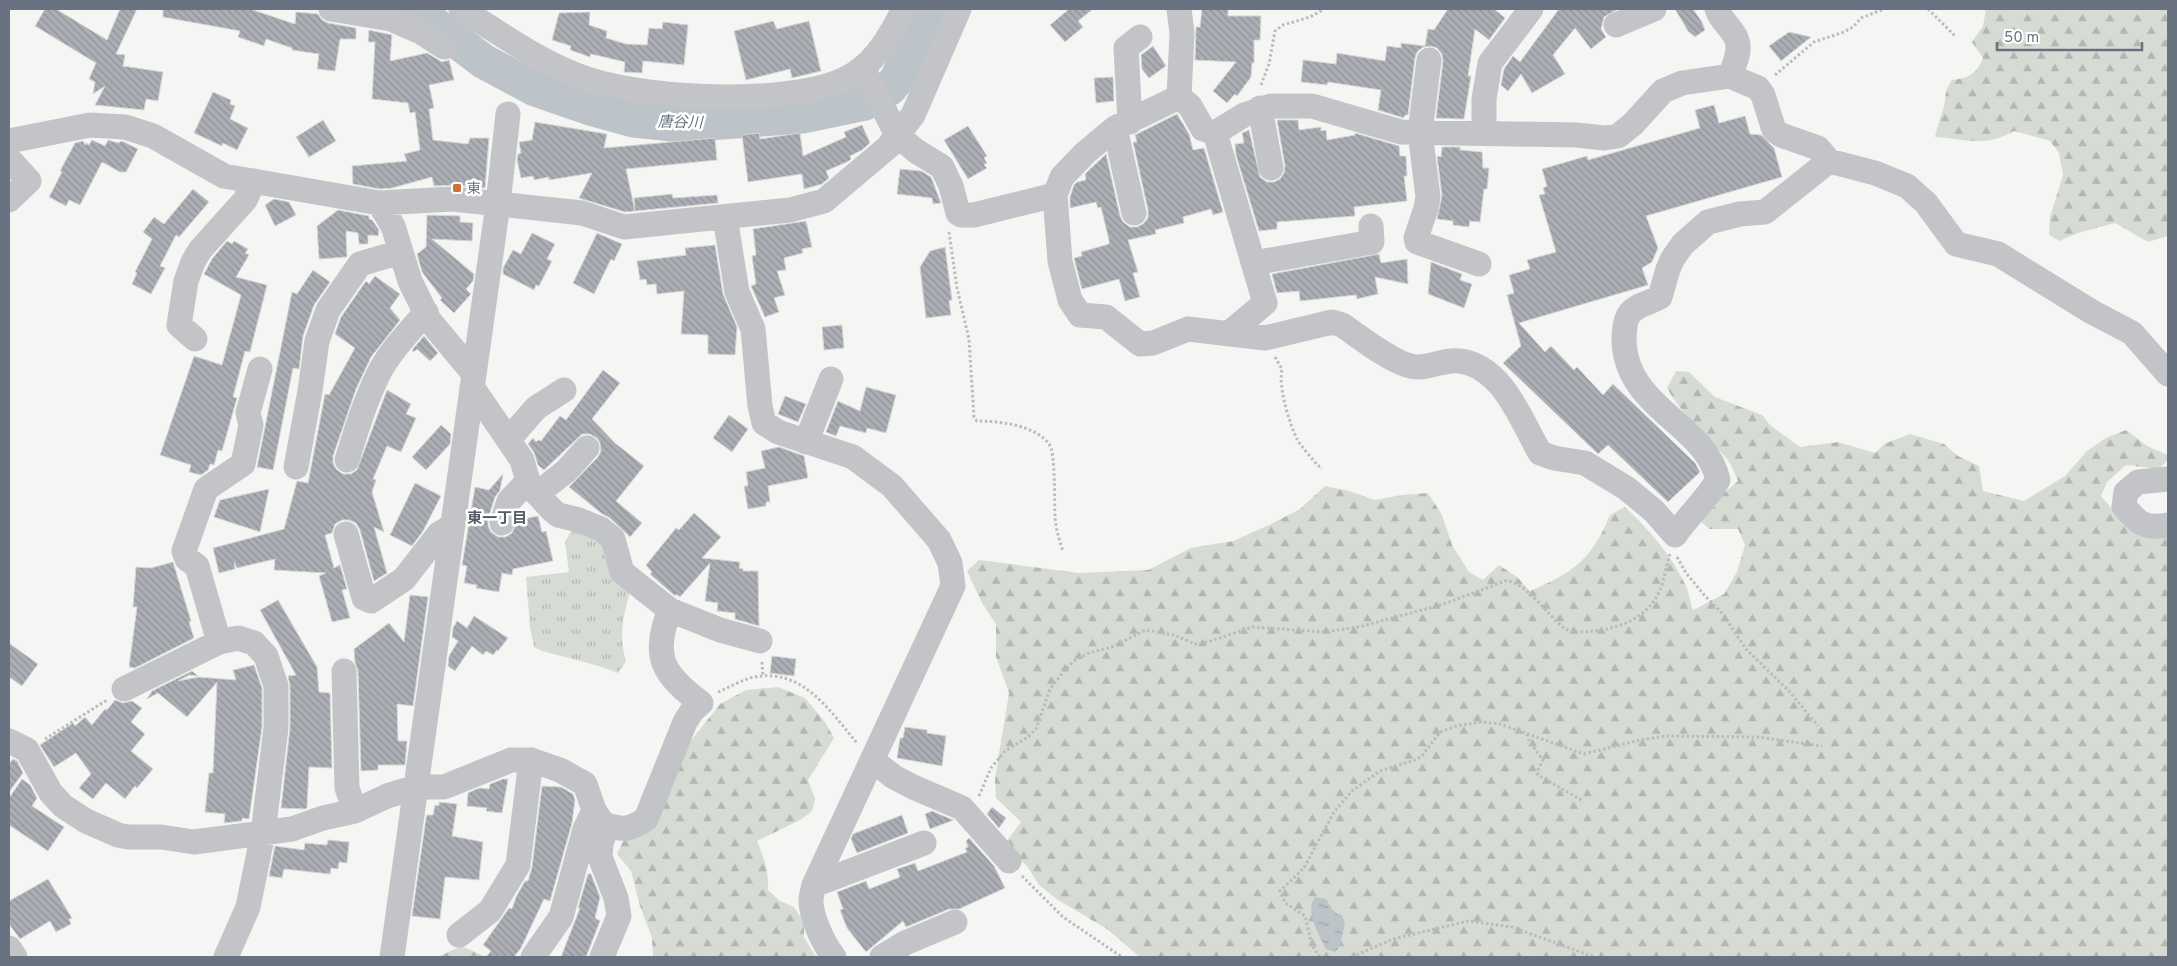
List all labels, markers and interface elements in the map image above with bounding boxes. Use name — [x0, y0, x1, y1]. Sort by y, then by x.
scale bar — [1997, 20, 2142, 52]
text: 50 m — [2004, 29, 2039, 48]
water label: 唐谷川 — [657, 114, 705, 133]
place label: 東 — [467, 181, 481, 198]
marker: 東 — [451, 182, 463, 194]
district label: 東一丁目 — [467, 510, 527, 529]

